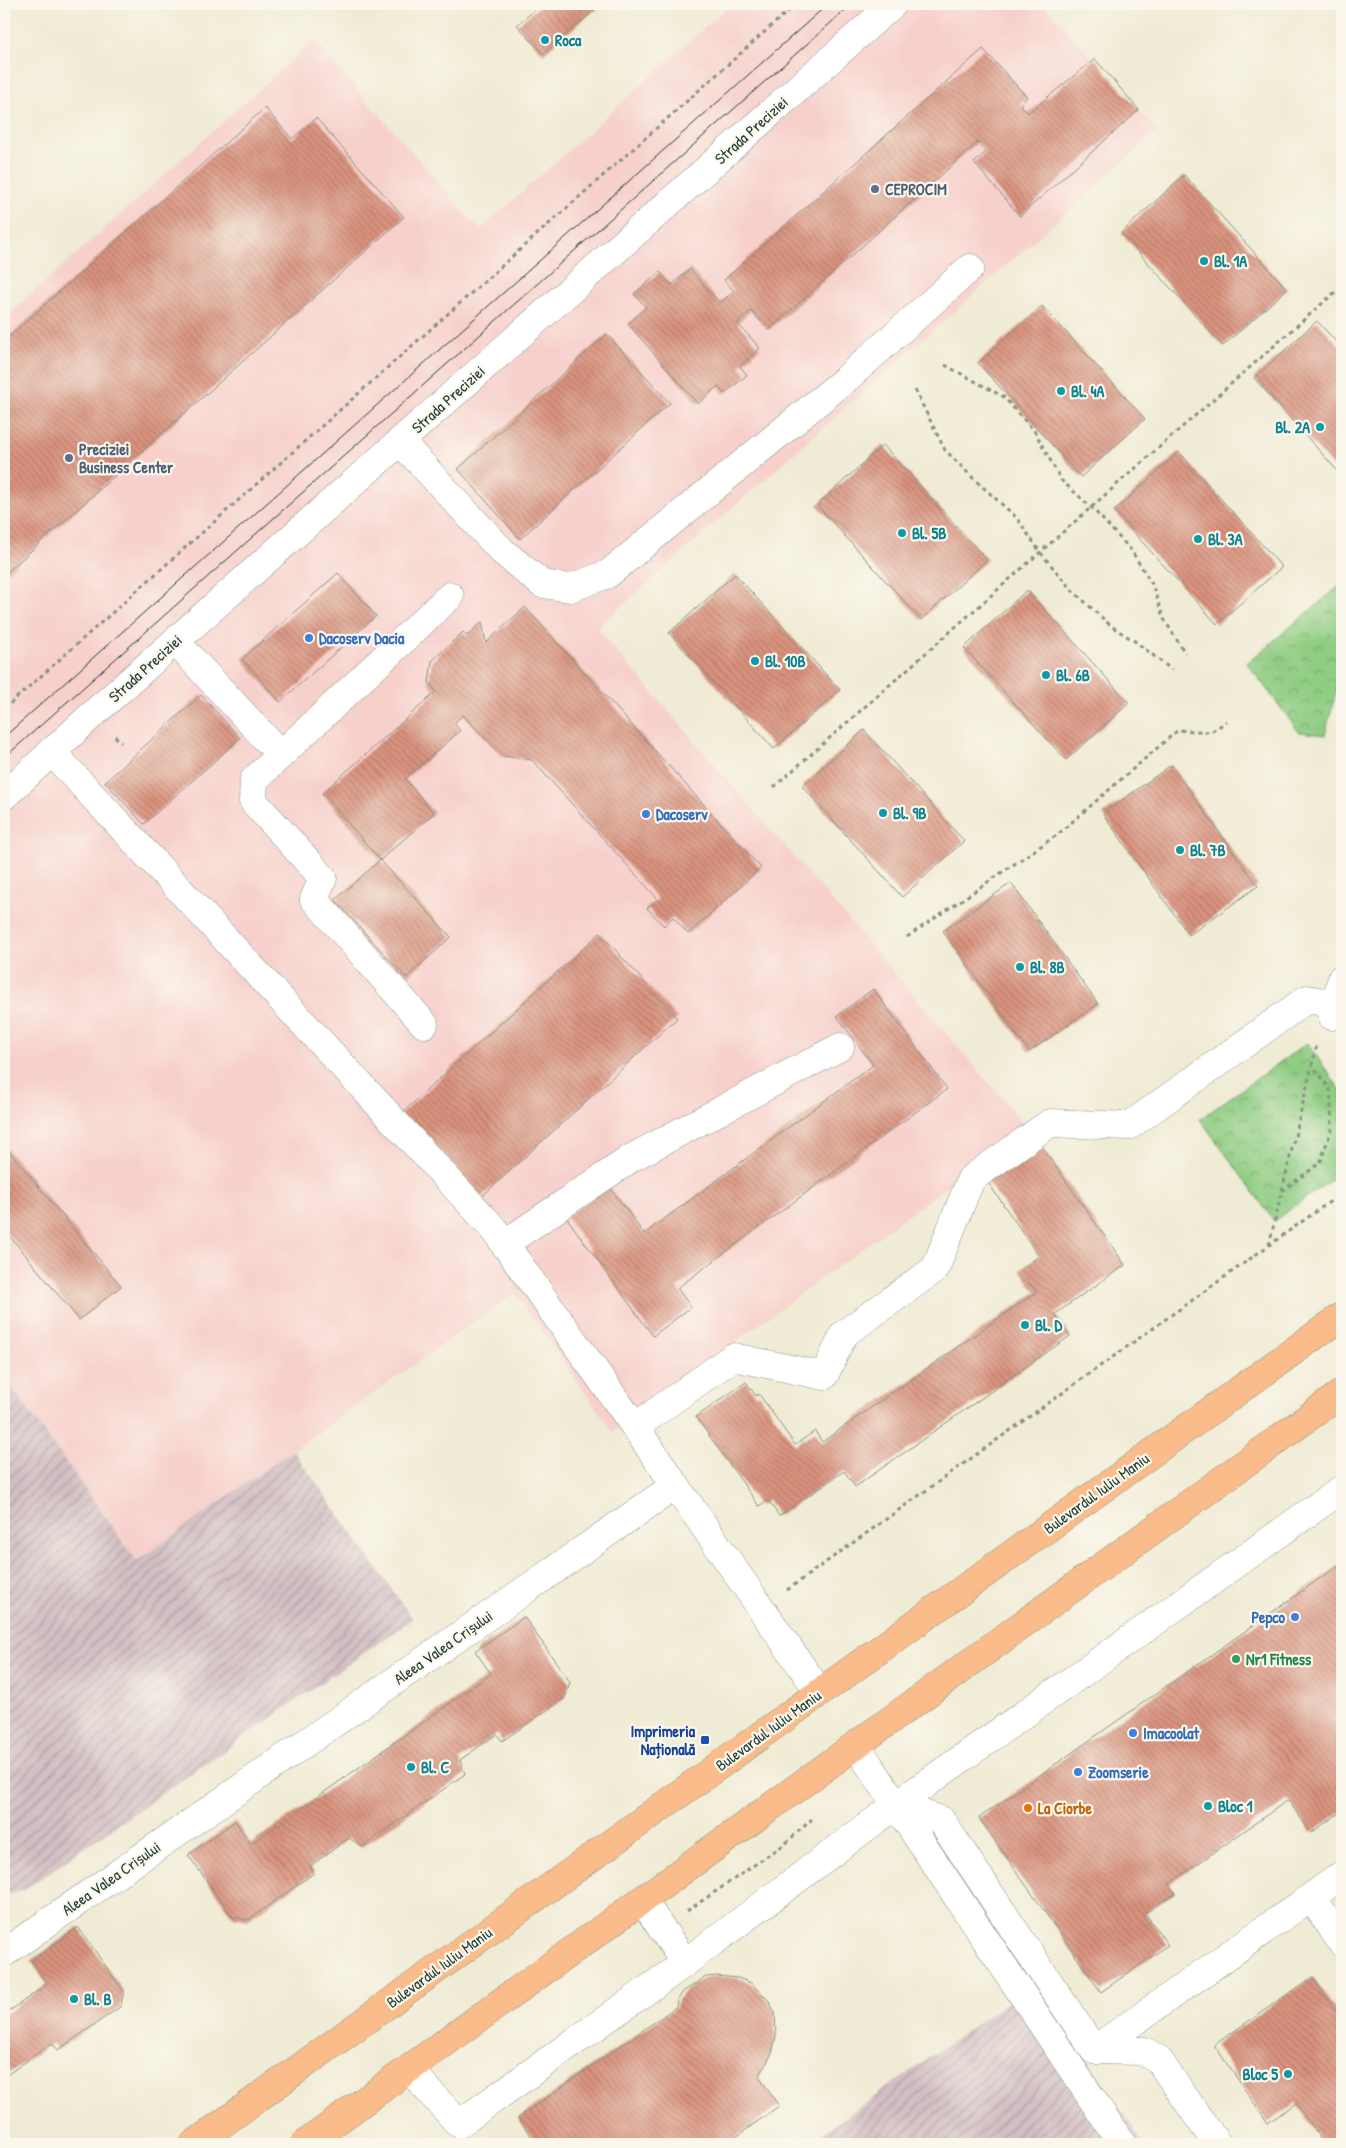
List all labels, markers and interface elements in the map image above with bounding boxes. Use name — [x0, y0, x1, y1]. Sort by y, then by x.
place label: Roca — [555, 29, 582, 51]
marker: Roca — [539, 34, 551, 46]
street label: Strada Preciziei — [710, 91, 792, 169]
place label: CEPROCIM — [885, 178, 947, 200]
marker: CEPROCIM — [869, 183, 881, 195]
place label: Bl. 1A — [1214, 250, 1247, 272]
marker: Bl. 1A — [1198, 255, 1210, 267]
street label: Strada Preciziei — [407, 360, 489, 438]
place label: Bl. 4A — [1071, 380, 1104, 402]
marker: Bl. 4A — [1055, 385, 1067, 397]
place label: Bl. 2A — [1275, 416, 1310, 438]
marker: Bl. 2A — [1314, 421, 1326, 433]
place label: Preciziei Business Center — [79, 438, 174, 478]
marker: Preciziei Business Center — [63, 452, 75, 464]
place label: Bl. 5B — [912, 522, 946, 544]
marker: Bl. 5B — [896, 527, 908, 539]
place label: Bl. 3A — [1208, 528, 1243, 550]
marker: Bl. 3A — [1192, 533, 1204, 545]
place label: Dacoserv Dacia — [319, 627, 405, 649]
street label: Strada Preciziei — [104, 629, 186, 707]
marker: Dacoserv Dacia — [303, 632, 315, 644]
place label: Bl. 10B — [765, 650, 806, 672]
marker: Bl. 10B — [749, 655, 761, 667]
place label: Bl. 6B — [1056, 664, 1090, 686]
marker: Bl. 6B — [1040, 669, 1052, 681]
place label: Bl. 9B — [893, 802, 926, 824]
place label: Dacoserv — [656, 803, 708, 825]
marker: Bl. 9B — [877, 807, 889, 819]
marker: Dacoserv — [640, 808, 652, 820]
place label: Bl. 7B — [1190, 839, 1226, 861]
marker: Bl. 7B — [1174, 844, 1186, 856]
place label: Bl. 8B — [1030, 956, 1065, 978]
marker: Bl. 8B — [1014, 961, 1026, 973]
place label: Bl. D — [1035, 1314, 1062, 1336]
marker: Bl. D — [1019, 1319, 1031, 1331]
street label: Bulevardul Iuliu Maniu — [1039, 1447, 1154, 1539]
street label: Aleea Valea Crișului — [389, 1605, 497, 1689]
place label: Pepco — [1251, 1606, 1286, 1629]
marker: Pepco — [1289, 1611, 1301, 1623]
place label: Nr1 Fitness — [1246, 1648, 1312, 1670]
marker: Nr1 Fitness — [1230, 1653, 1242, 1665]
street label: Bulevardul Iuliu Maniu — [711, 1684, 826, 1776]
place label: Imprimeria Națională — [631, 1720, 696, 1760]
place label: Imacoolat — [1143, 1722, 1200, 1744]
marker: Imacoolat — [1127, 1727, 1139, 1739]
marker: Imprimeria Națională — [699, 1734, 711, 1746]
place label: Bl. C — [421, 1756, 449, 1778]
marker: Bl. C — [405, 1761, 417, 1773]
place label: Zoomserie — [1088, 1761, 1149, 1783]
marker: Zoomserie — [1072, 1766, 1084, 1778]
place label: Bloc 1 — [1218, 1795, 1253, 1817]
place label: La Ciorbe — [1038, 1797, 1092, 1819]
marker: Bloc 1 — [1202, 1800, 1214, 1812]
marker: La Ciorbe — [1022, 1802, 1034, 1814]
street label: Aleea Valea Crișului — [57, 1836, 165, 1920]
street label: Bulevardul Iuliu Maniu — [382, 1921, 497, 2013]
place label: Bl. B — [84, 1988, 112, 2010]
marker: Bl. B — [68, 1993, 80, 2005]
place label: Bloc 5 — [1243, 2063, 1278, 2085]
marker: Bloc 5 — [1282, 2068, 1294, 2080]

